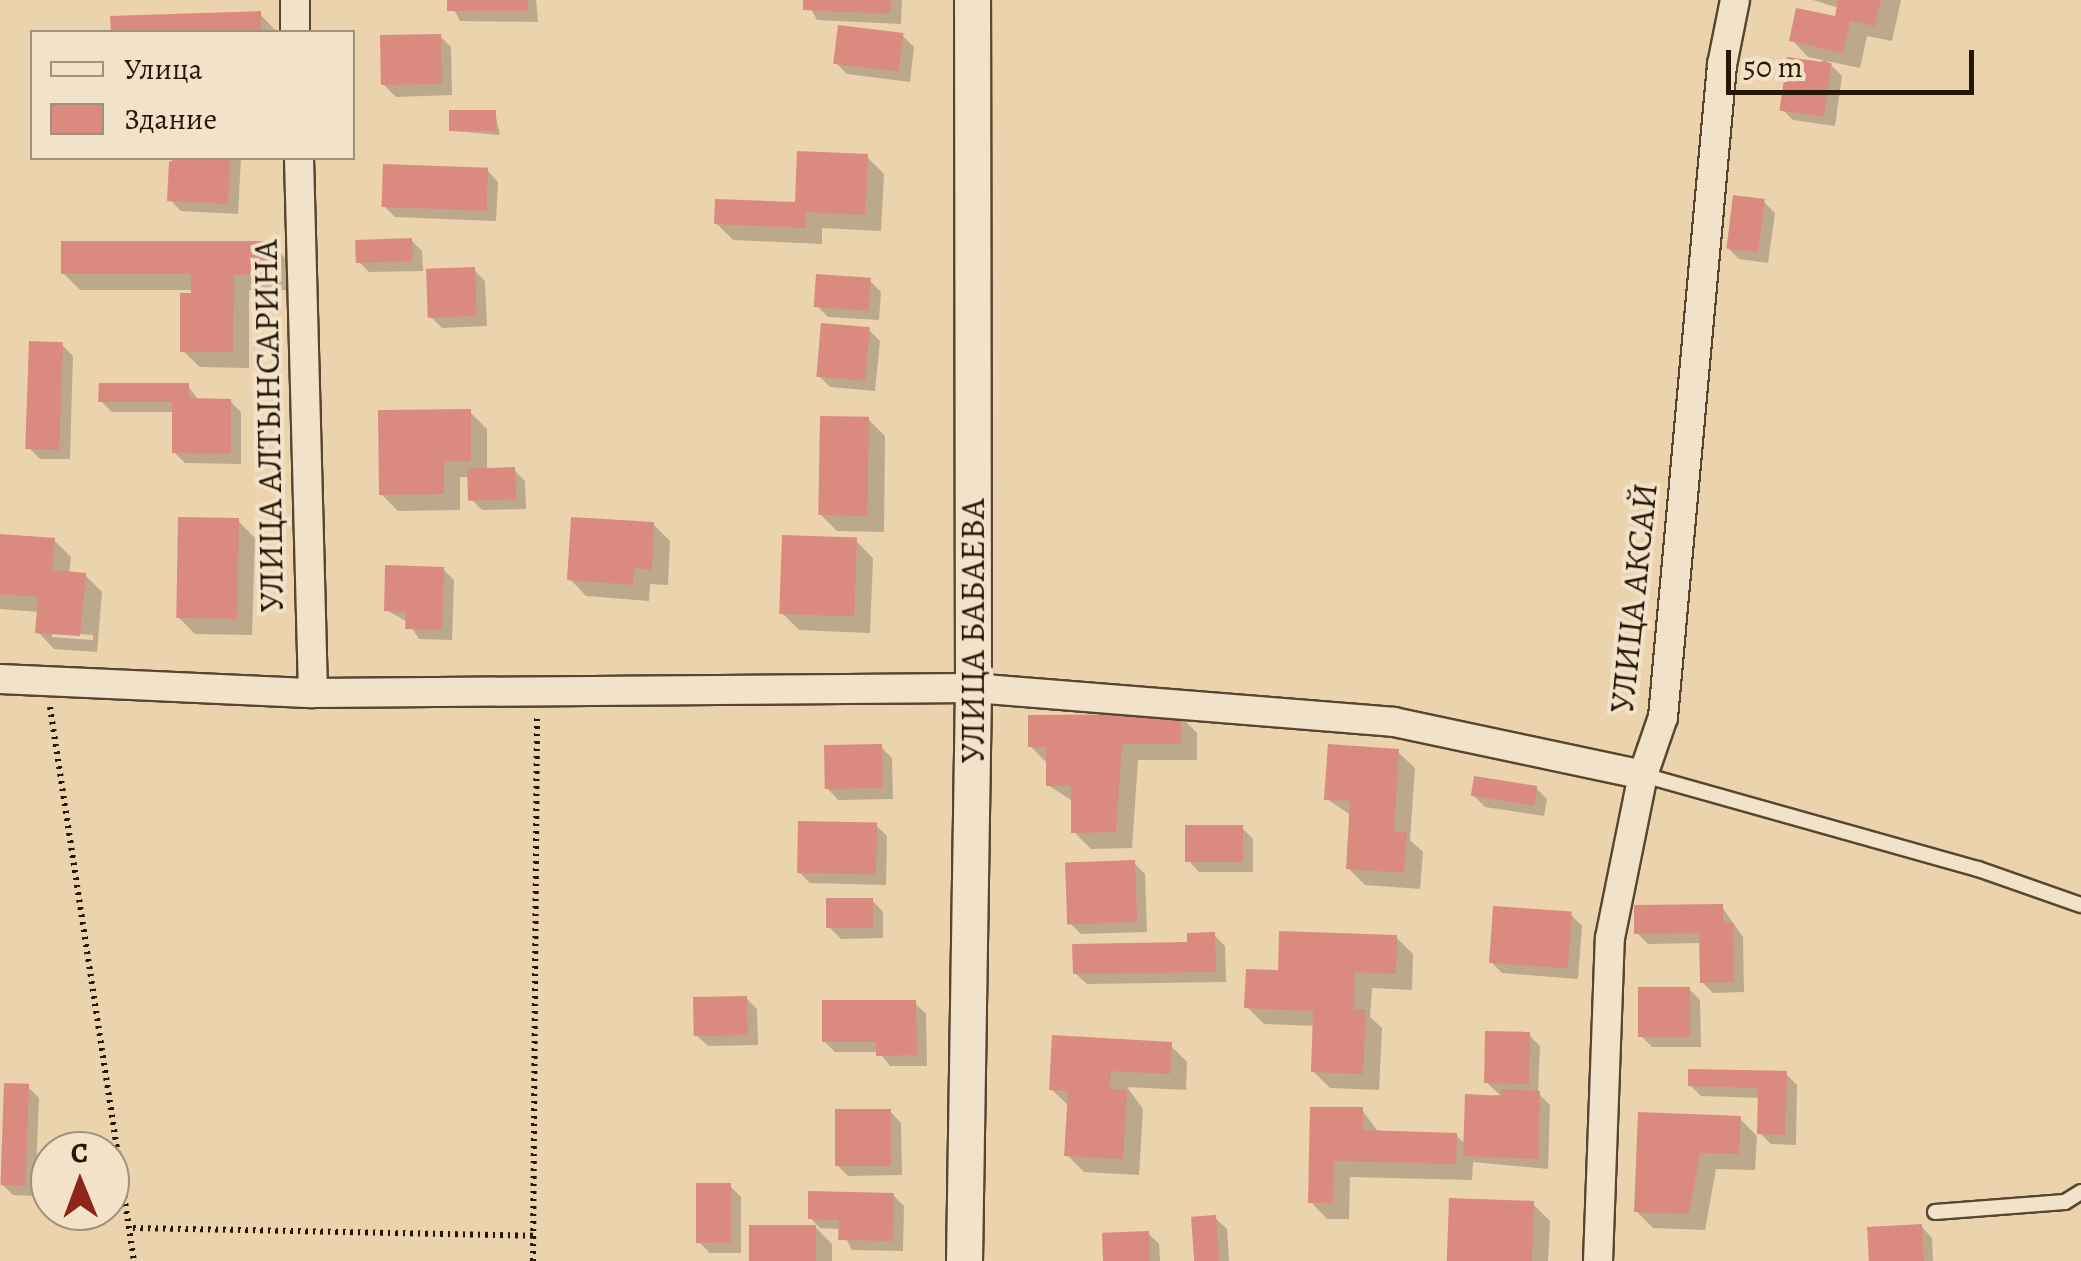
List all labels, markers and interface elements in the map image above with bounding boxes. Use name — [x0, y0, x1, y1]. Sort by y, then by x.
legend — [30, 30, 355, 160]
scale bar — [1731, 30, 1978, 92]
text: 50 m — [1743, 47, 1803, 87]
text: Улица — [124, 49, 203, 89]
text: Здание — [124, 99, 217, 139]
street label: УЛИЦА АЛТЫНСАРИНА — [244, 239, 292, 613]
street label: УЛИЦА АКСАЙ — [1600, 481, 1666, 715]
street label: УЛИЦА БАБАЕВА — [951, 499, 993, 763]
north arrow — [30, 1131, 130, 1231]
text: С — [71, 1134, 88, 1172]

